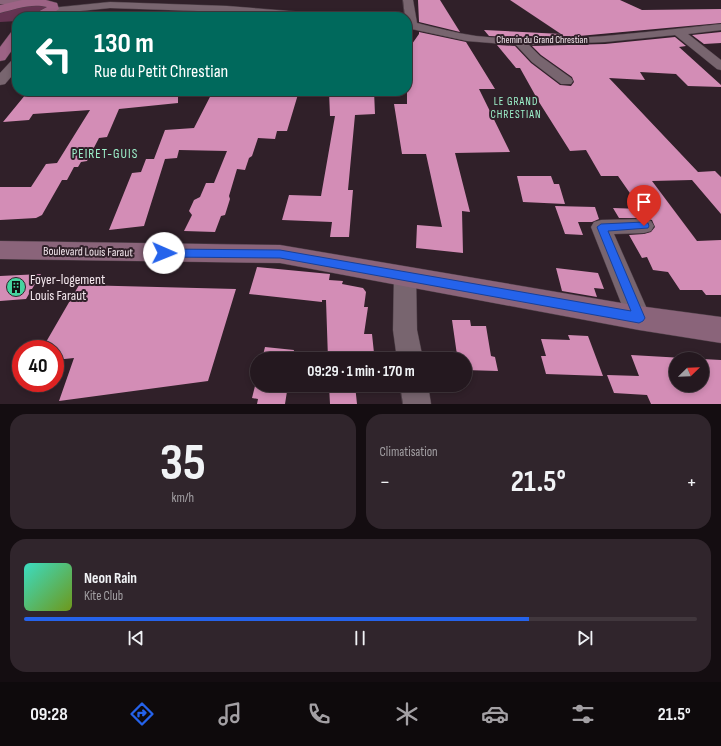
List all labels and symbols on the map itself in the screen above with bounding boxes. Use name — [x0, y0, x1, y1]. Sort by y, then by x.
street label: Chemin du Grand Chrestian — [496, 34, 588, 46]
district label: LE GRAND CHRESTIAN — [490, 95, 542, 121]
district label: PEIRET-GUIS — [72, 146, 138, 162]
pin — [627, 185, 661, 226]
position arrow — [143, 232, 185, 274]
street label: Boulevard Louis Faraut — [43, 244, 133, 260]
place label: Foyer-logement Louis Faraut — [30, 271, 105, 304]
building icon: Foyer-logement Louis Faraut — [5, 276, 27, 298]
speed limit sign: 40 — [12, 340, 64, 392]
north arrow — [669, 352, 709, 392]

